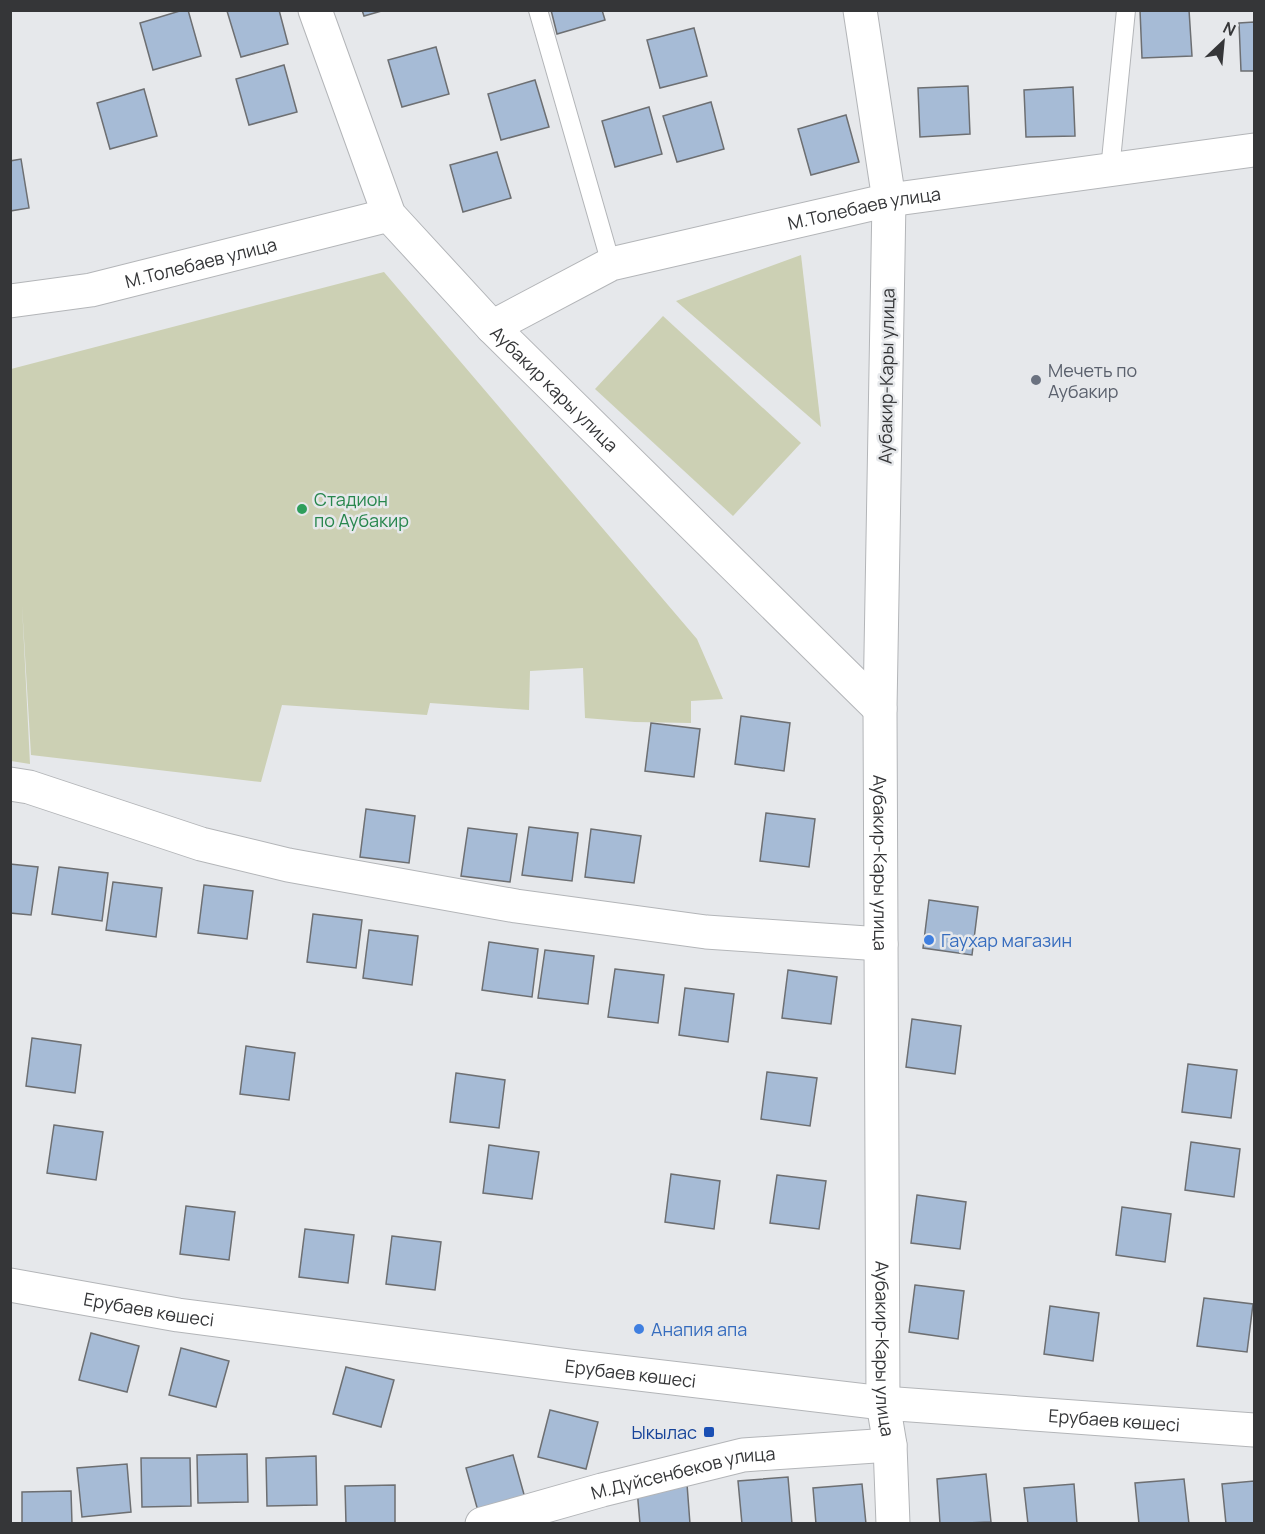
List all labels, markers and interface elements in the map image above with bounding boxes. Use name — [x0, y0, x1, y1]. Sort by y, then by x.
north arrow — [1193, 12, 1253, 72]
text: N — [1220, 16, 1240, 41]
street label: М.Толебаев улица — [785, 181, 942, 235]
street label: М.Толебаев улица — [122, 232, 279, 293]
street label: Аубакир-Кары улица — [872, 288, 900, 464]
street label: Аубакир кары улица — [486, 320, 624, 457]
place label: Мечеть по Аубакир — [1048, 358, 1137, 403]
marker: Мечеть по Аубакир — [1029, 373, 1043, 387]
place label: Стадион по Аубакир — [314, 487, 409, 532]
marker: Стадион по Аубакир — [295, 502, 309, 516]
street label: Аубакир-Кары улица — [868, 775, 893, 951]
place label: Гаухар магазин — [941, 928, 1072, 952]
marker: Гаухар магазин — [922, 933, 936, 947]
street label: Аубакир-Кары улица — [870, 1261, 900, 1438]
street label: Ерубаев көшесі — [82, 1286, 216, 1332]
place label: Анапия апа — [651, 1317, 747, 1341]
marker: Анапия апа — [632, 1322, 646, 1336]
street label: Ерубаев көшесі — [564, 1354, 697, 1393]
street label: Ерубаев көшесі — [1048, 1403, 1181, 1437]
place label: Ыкылас — [632, 1420, 697, 1444]
marker: Ыкылас — [702, 1425, 716, 1439]
street label: М.Дуйсенбеков улица — [588, 1441, 776, 1505]

